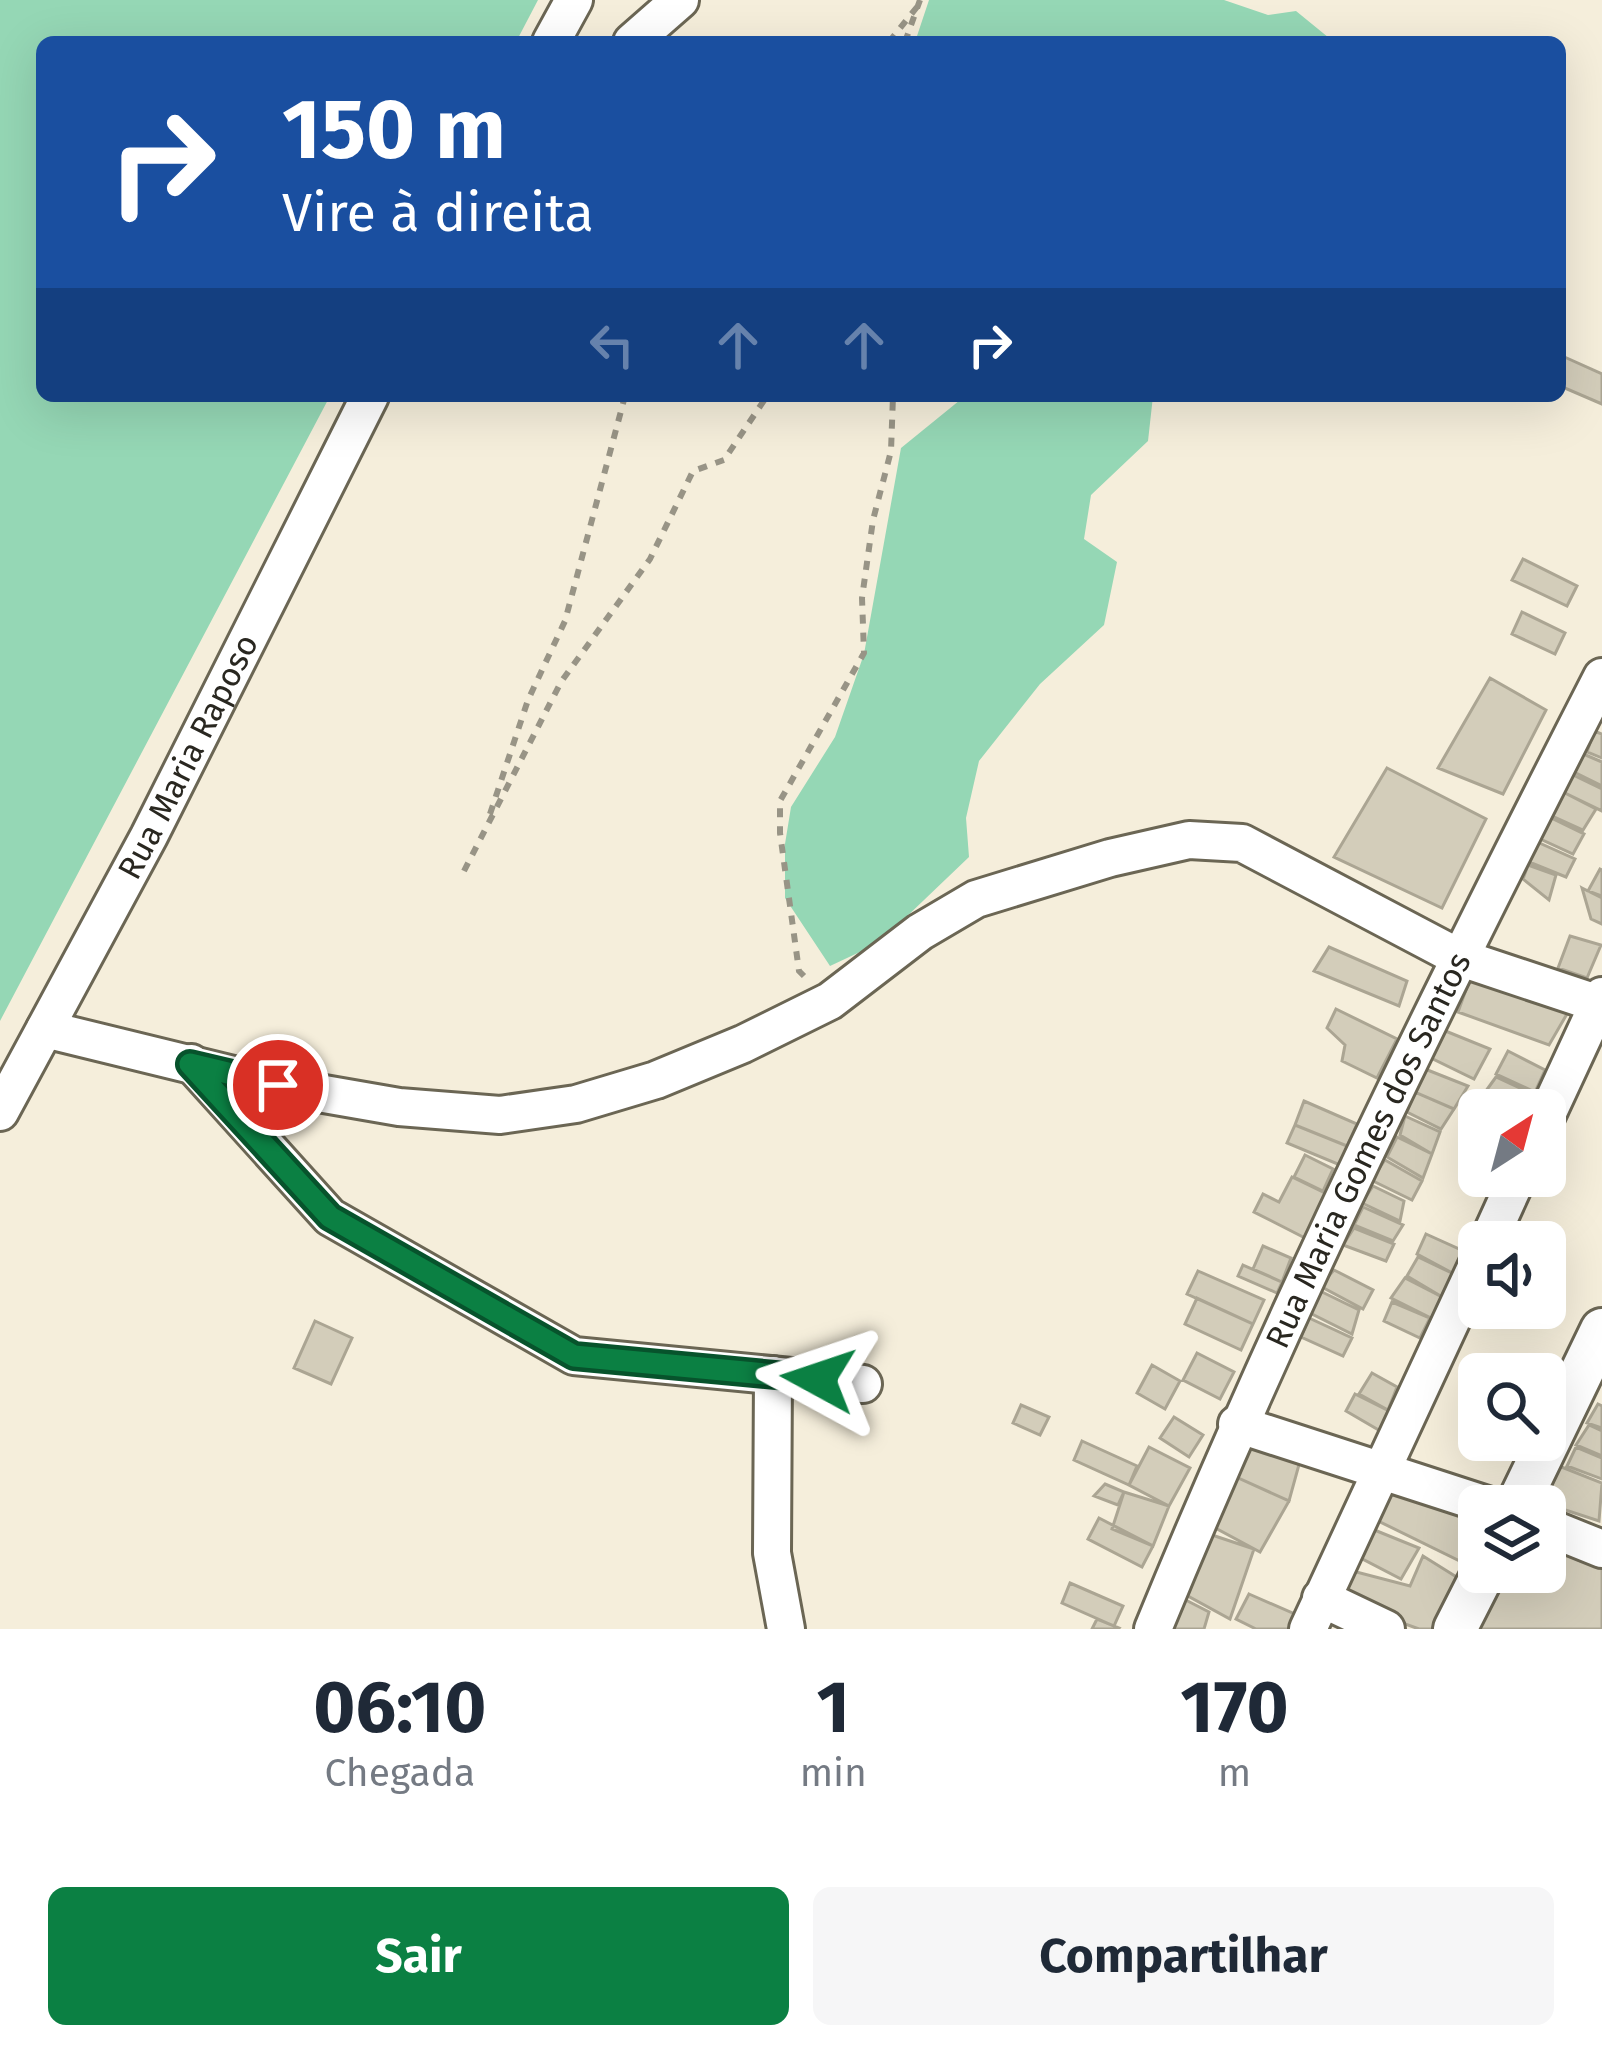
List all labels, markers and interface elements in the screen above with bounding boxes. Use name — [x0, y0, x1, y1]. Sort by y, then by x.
text: 150 m — [282, 79, 506, 180]
icon: right — [84, 84, 240, 240]
text: Vire à direita — [282, 181, 594, 245]
icon: left — [579, 312, 645, 378]
icon: ahead — [705, 312, 771, 378]
icon: ahead — [831, 312, 897, 378]
icon: right — [957, 312, 1023, 378]
street label: Rua Maria Raposo — [109, 628, 267, 886]
street label: Rua Maria Gomes dos Santos — [1257, 946, 1480, 1354]
pin — [227, 1034, 329, 1136]
icon: arrive — [245, 1052, 311, 1118]
north arrow — [1458, 1089, 1566, 1197]
map controls — [1458, 1089, 1566, 1593]
button: sound — [1458, 1221, 1566, 1329]
position arrow — [755, 1316, 881, 1442]
button: search — [1458, 1353, 1566, 1461]
button: layers — [1458, 1485, 1566, 1593]
text: 06:10 — [313, 1665, 486, 1751]
text: 1 — [817, 1665, 850, 1751]
text: 170 — [1180, 1665, 1289, 1751]
text: Chegada — [324, 1750, 475, 1796]
text: min — [800, 1750, 867, 1796]
text: m — [1218, 1750, 1251, 1796]
button: Sair — [48, 1887, 789, 2025]
button: Compartilhar — [813, 1887, 1554, 2025]

